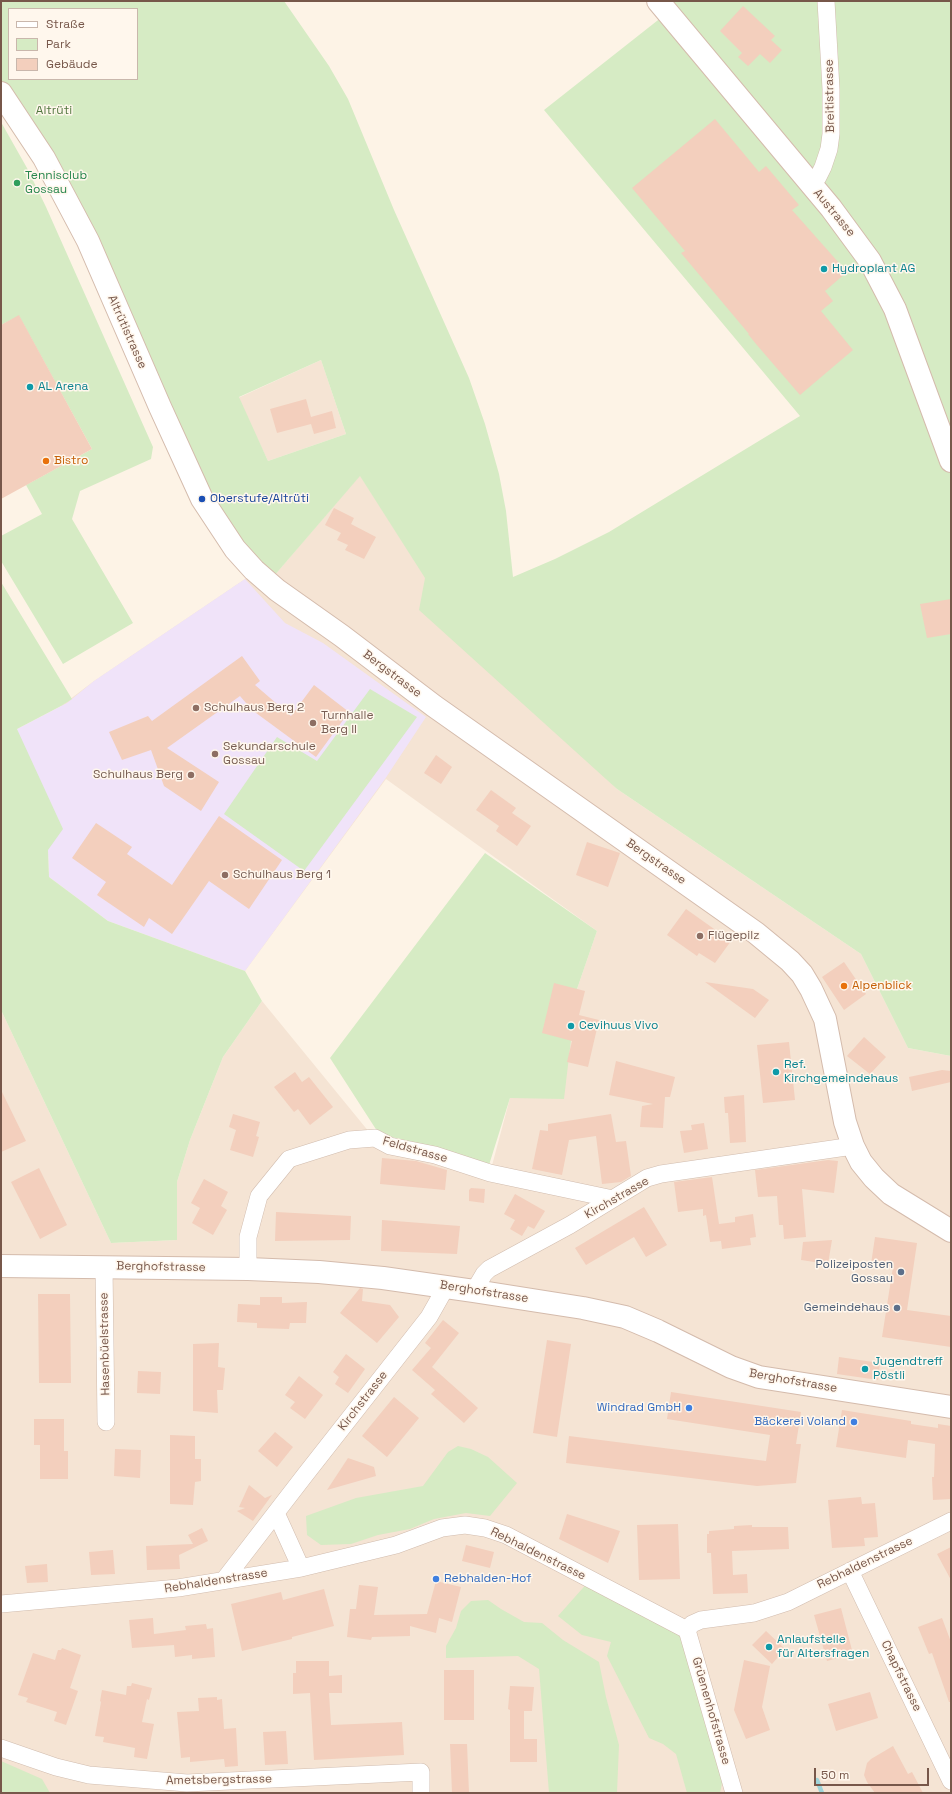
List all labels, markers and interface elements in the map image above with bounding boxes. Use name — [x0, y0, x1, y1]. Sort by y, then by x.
legend — [8, 8, 138, 80]
text: Straße — [46, 16, 85, 32]
text: Park — [46, 36, 71, 52]
text: Gebäude — [46, 56, 98, 72]
street label: Breitistrasse — [822, 59, 838, 133]
park label: Altrüti — [36, 104, 72, 118]
place label: Tennisclub Gossau — [25, 169, 87, 197]
marker: Tennisclub Gossau — [12, 178, 22, 188]
street label: Austrasse — [810, 186, 858, 240]
place label: Hydroplant AG — [832, 262, 915, 276]
marker: Hydroplant AG — [819, 264, 829, 274]
street label: Altrütistrasse — [104, 293, 150, 371]
place label: AL Arena — [38, 380, 88, 394]
marker: AL Arena — [25, 382, 35, 392]
place label: Bistro — [54, 454, 88, 468]
marker: Bistro — [41, 456, 51, 466]
place label: Oberstufe/Altrüti — [210, 492, 309, 506]
marker: Oberstufe/Altrüti — [197, 494, 207, 504]
street label: Bergstrasse — [360, 647, 424, 701]
place label: Schulhaus Berg 2 — [204, 701, 304, 715]
marker: Schulhaus Berg 2 — [191, 703, 201, 713]
place label: Turnhalle Berg II — [321, 709, 374, 737]
marker: Turnhalle Berg II — [308, 718, 318, 728]
place label: Sekundarschule Gossau — [223, 740, 316, 768]
marker: Sekundarschule Gossau — [210, 749, 220, 759]
place label: Schulhaus Berg — [93, 768, 183, 782]
marker: Schulhaus Berg — [186, 770, 196, 780]
street label: Bergstrasse — [623, 836, 689, 888]
place label: Schulhaus Berg 1 — [233, 868, 331, 882]
marker: Schulhaus Berg 1 — [220, 870, 230, 880]
place label: Flügepilz — [708, 929, 759, 943]
marker: Flügepilz — [695, 931, 705, 941]
place label: Alpenblick — [852, 979, 912, 993]
marker: Alpenblick — [839, 981, 849, 991]
place label: Cevihuus Vivo — [579, 1019, 658, 1033]
marker: Cevihuus Vivo — [566, 1021, 576, 1031]
place label: Ref. Kirchgemeindehaus — [784, 1058, 898, 1086]
marker: Ref. Kirchgemeindehaus — [771, 1067, 781, 1077]
street label: Feldstrasse — [381, 1134, 449, 1166]
street label: Kirchstrasse — [582, 1174, 652, 1222]
place label: Polizeiposten Gossau — [816, 1258, 893, 1286]
street label: Berghofstrasse — [116, 1259, 206, 1275]
marker: Polizeiposten Gossau — [896, 1267, 906, 1277]
street label: Berghofstrasse — [439, 1278, 529, 1306]
street label: Hasenbüelstrasse — [97, 1292, 113, 1396]
place label: Gemeindehaus — [804, 1301, 889, 1315]
marker: Gemeindehaus — [892, 1303, 902, 1313]
place label: Jugendtreff Pöstli — [873, 1355, 943, 1383]
marker: Jugendtreff Pöstli — [860, 1364, 870, 1374]
street label: Berghofstrasse — [748, 1366, 838, 1396]
street label: Kirchstrasse — [335, 1368, 391, 1434]
place label: Windrad GmbH — [597, 1401, 681, 1415]
marker: Windrad GmbH — [684, 1403, 694, 1413]
place label: Bäckerei Voland — [754, 1415, 846, 1429]
marker: Bäckerei Voland — [849, 1417, 859, 1427]
street label: Rebhaldenstrasse — [488, 1525, 588, 1583]
street label: Rebhaldenstrasse — [815, 1534, 915, 1592]
street label: Rebhaldenstrasse — [163, 1566, 269, 1596]
place label: Rebhalden-Hof — [444, 1572, 532, 1586]
marker: Rebhalden-Hof — [431, 1574, 441, 1584]
place label: Anlaufstelle für Altersfragen — [777, 1633, 869, 1661]
street label: Chapfstrasse — [878, 1638, 924, 1714]
marker: Anlaufstelle für Altersfragen — [764, 1642, 774, 1652]
street label: Grüenenhofstrasse — [689, 1656, 733, 1766]
scale bar — [816, 1760, 931, 1786]
text: 50 m — [821, 1767, 849, 1783]
street label: Ametsbergstrasse — [166, 1772, 272, 1788]

